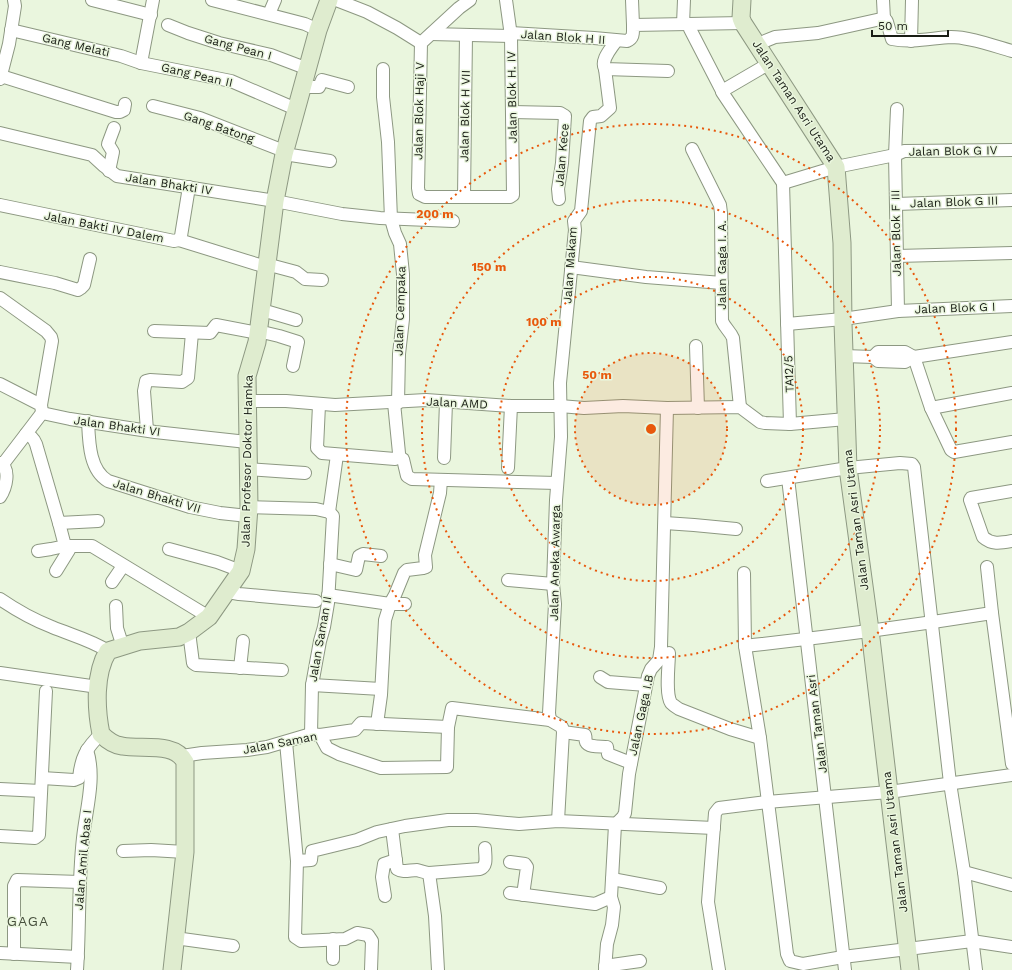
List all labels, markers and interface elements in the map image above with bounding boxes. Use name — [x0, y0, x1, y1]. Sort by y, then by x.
scale bar — [872, 12, 948, 38]
text: 50 m — [878, 19, 908, 33]
street label: Jalan Blok H II — [520, 27, 606, 47]
street label: Gang Melati — [41, 30, 111, 60]
street label: Gang Pean I — [203, 31, 273, 63]
street label: Jalan Taman Asri Utama — [749, 38, 839, 165]
street label: Jalan Blok H. IV — [504, 51, 520, 143]
street label: Gang Pean II — [160, 60, 234, 90]
street label: Jalan Blok Haji V — [411, 62, 427, 160]
street label: Jalan Blok H VII — [457, 70, 473, 162]
street label: Gang Batong — [182, 108, 257, 146]
street label: Jalan Kece — [552, 123, 572, 187]
street label: Jalan Blok G IV — [908, 143, 998, 159]
street label: Jalan Bhakti IV — [125, 170, 214, 198]
street label: Jalan Blok F III — [888, 190, 904, 276]
street label: Jalan Blok G III — [910, 193, 998, 211]
text: 200 m — [416, 207, 454, 221]
street label: Jalan Bakti IV Dalem — [43, 209, 165, 245]
street label: Jalan Gaga I. A. — [715, 220, 729, 310]
street label: Jalan Makam — [560, 226, 580, 304]
text: 150 m — [472, 260, 506, 274]
street label: Jalan Cempaka — [391, 266, 409, 356]
street label: Jalan Blok G I — [914, 300, 996, 316]
text: 100 m — [526, 315, 562, 329]
street label: TA12/5 — [781, 355, 797, 393]
text: 50 m — [582, 368, 612, 382]
street label: Jalan Profesor Doktor Hamka — [238, 375, 256, 547]
street label: Jalan AMD — [426, 394, 488, 412]
street label: Jalan Bhakti VI — [73, 413, 161, 439]
centre of rings — [644, 422, 658, 436]
street label: Jalan Taman Asri Utama — [840, 448, 872, 591]
street label: Jalan Bhakti VII — [111, 476, 203, 516]
street label: Jalan Aneka Awarga — [547, 505, 563, 621]
street label: Jalan Saman II — [306, 595, 334, 683]
street label: Jalan Gaga I.B — [626, 673, 656, 757]
street label: Jalan Taman Asri — [804, 674, 830, 774]
street label: Jalan Saman — [242, 729, 318, 757]
street label: Jalan Taman Asri Utama — [879, 770, 911, 913]
street label: Jalan Amil Abas I — [72, 809, 94, 911]
district label: GAGA — [7, 913, 49, 929]

